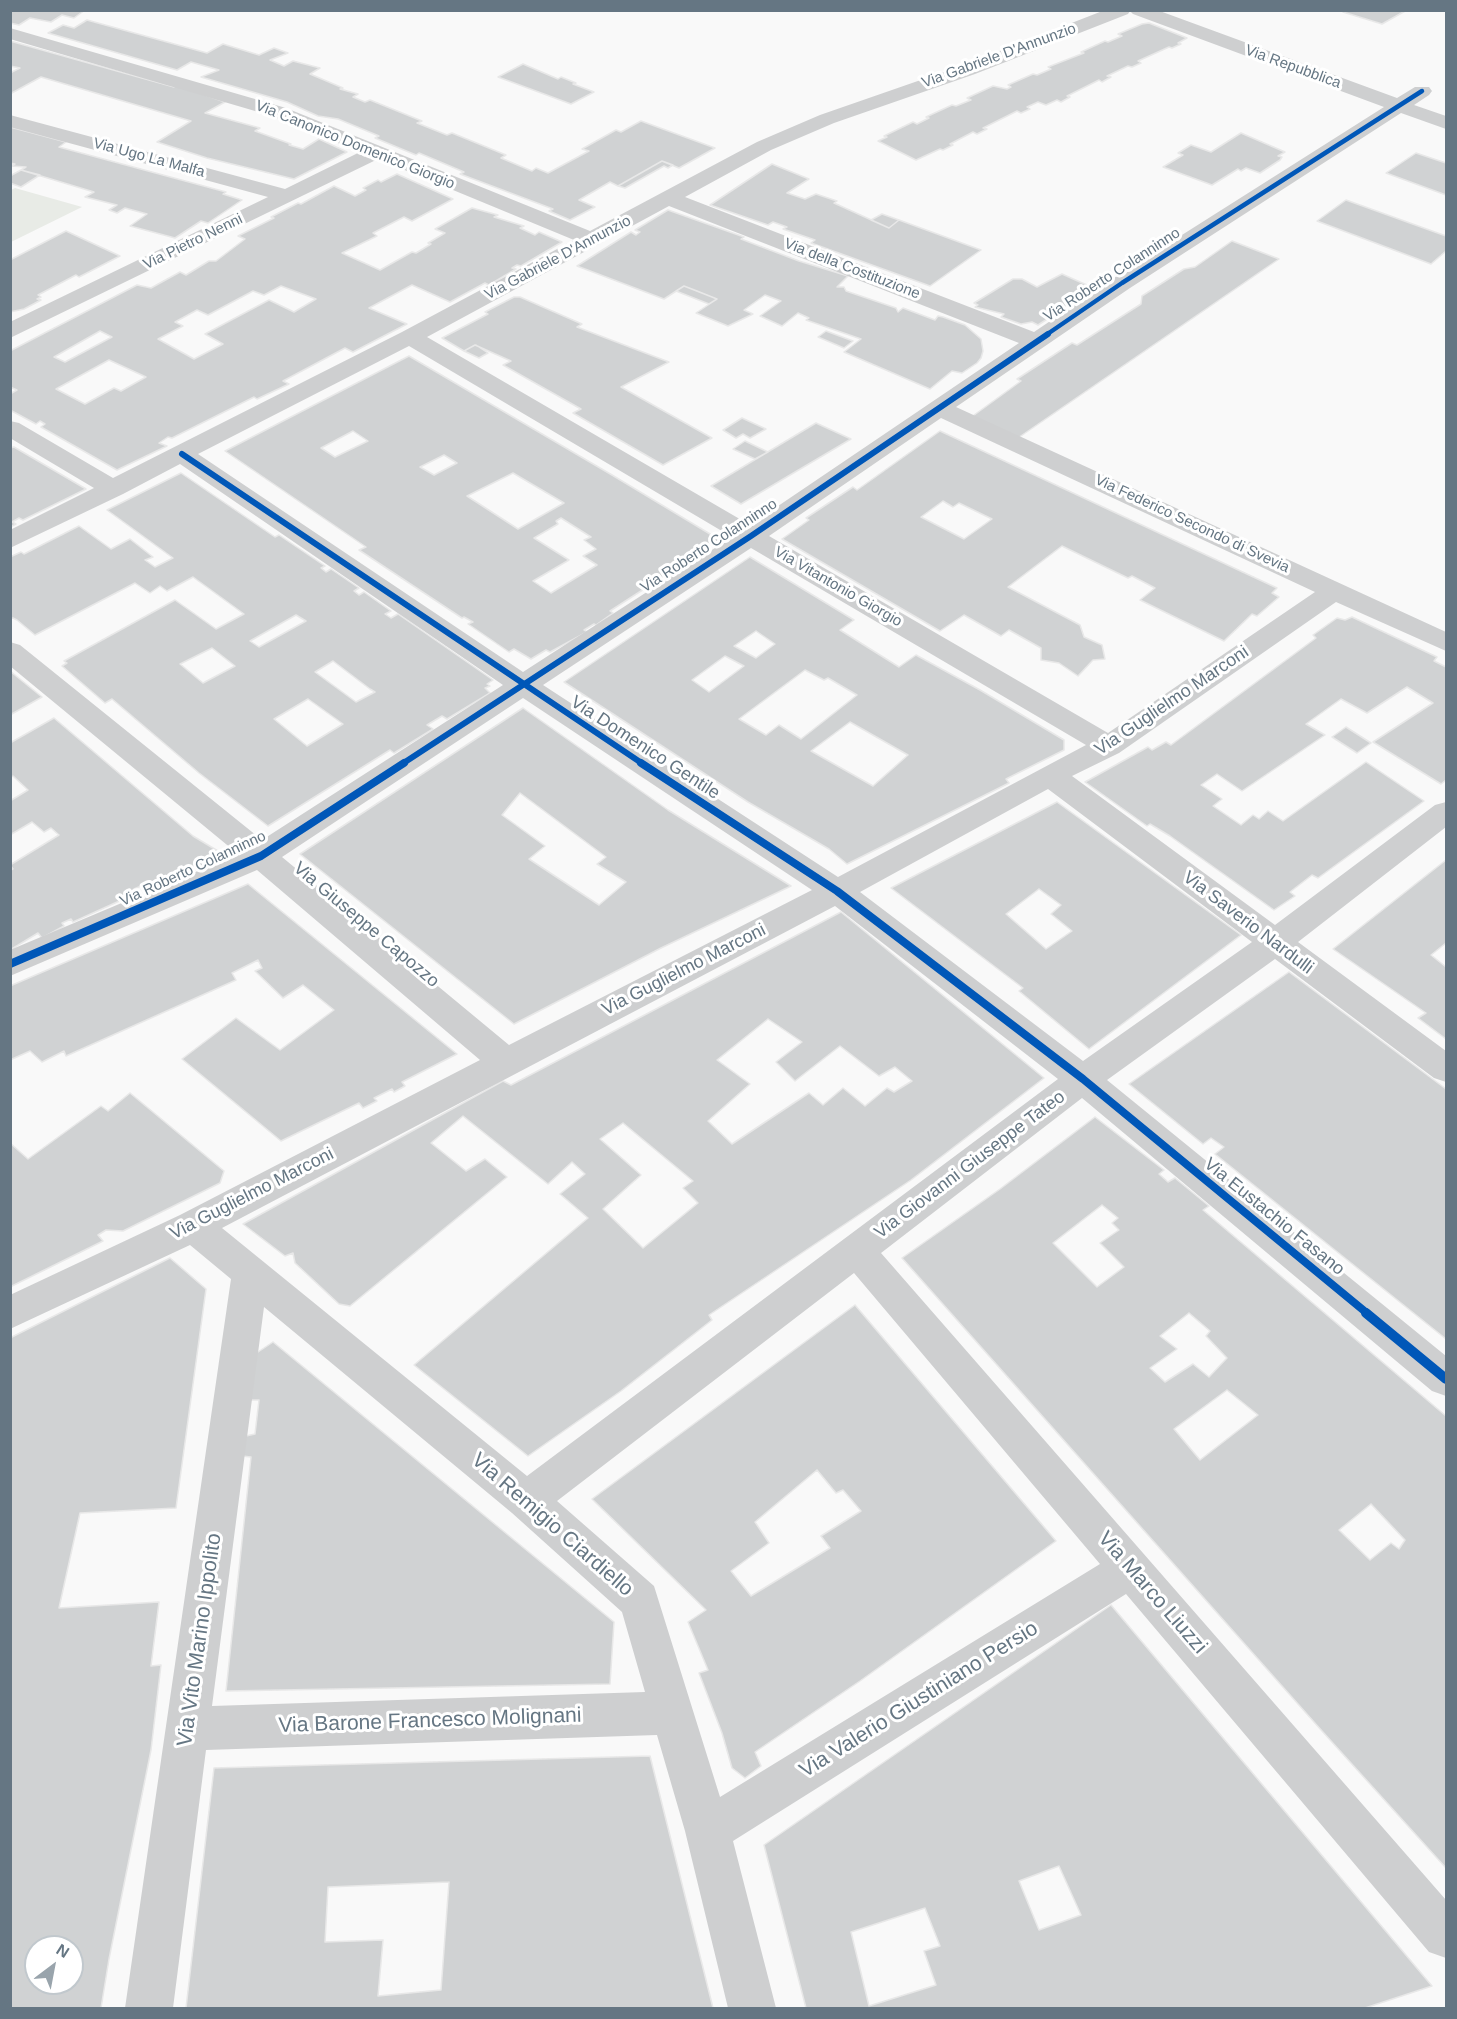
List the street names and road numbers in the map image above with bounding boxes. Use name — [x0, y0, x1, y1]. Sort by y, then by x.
street label: Via Gabriele D'Annunzio — [919, 20, 1079, 92]
street label: Via Repubblica — [1243, 41, 1343, 93]
street label: Via Canonico Domenico Giorgio — [253, 97, 457, 193]
street label: Via Ugo La Malfa — [91, 134, 207, 182]
street label: Via Pietro Nenni — [140, 210, 246, 274]
street label: Via Gabriele D'Annunzio — [482, 212, 634, 304]
street label: Via Roberto Colanninno — [1040, 224, 1184, 326]
street label: Via della Costituzione — [782, 235, 922, 303]
street label: Via Federico Secondo di Svevia — [1092, 471, 1292, 577]
street label: Via Roberto Colanninno — [637, 495, 781, 597]
street label: Via Vitantonio Giorgio — [771, 543, 905, 631]
street label: Via Guglielmo Marconi — [1091, 642, 1253, 760]
street label: Via Domenico Gentile — [566, 692, 724, 804]
street label: Via Roberto Colanninno — [117, 827, 269, 911]
street label: Via Giuseppe Capozzo — [289, 858, 443, 992]
street label: Via Saverio Nardulli — [1179, 867, 1317, 979]
street label: Via Guglielmo Marconi — [599, 919, 769, 1021]
street label: Via Giovanni Giuseppe Tateo — [871, 1086, 1069, 1244]
street label: Via Guglielmo Marconi — [167, 1143, 337, 1245]
street label: Via Eustachio Fasano — [1199, 1154, 1349, 1280]
street label: Via Remigio Ciardiello — [466, 1448, 638, 1602]
street label: Via Marco Liuzzi — [1092, 1527, 1212, 1659]
street label: Via Vito Marino Ippolito — [173, 1532, 227, 1748]
street label: Via Valerio Giustiniano Persio — [795, 1616, 1043, 1784]
street label: Via Barone Francesco Molignani — [278, 1703, 582, 1739]

